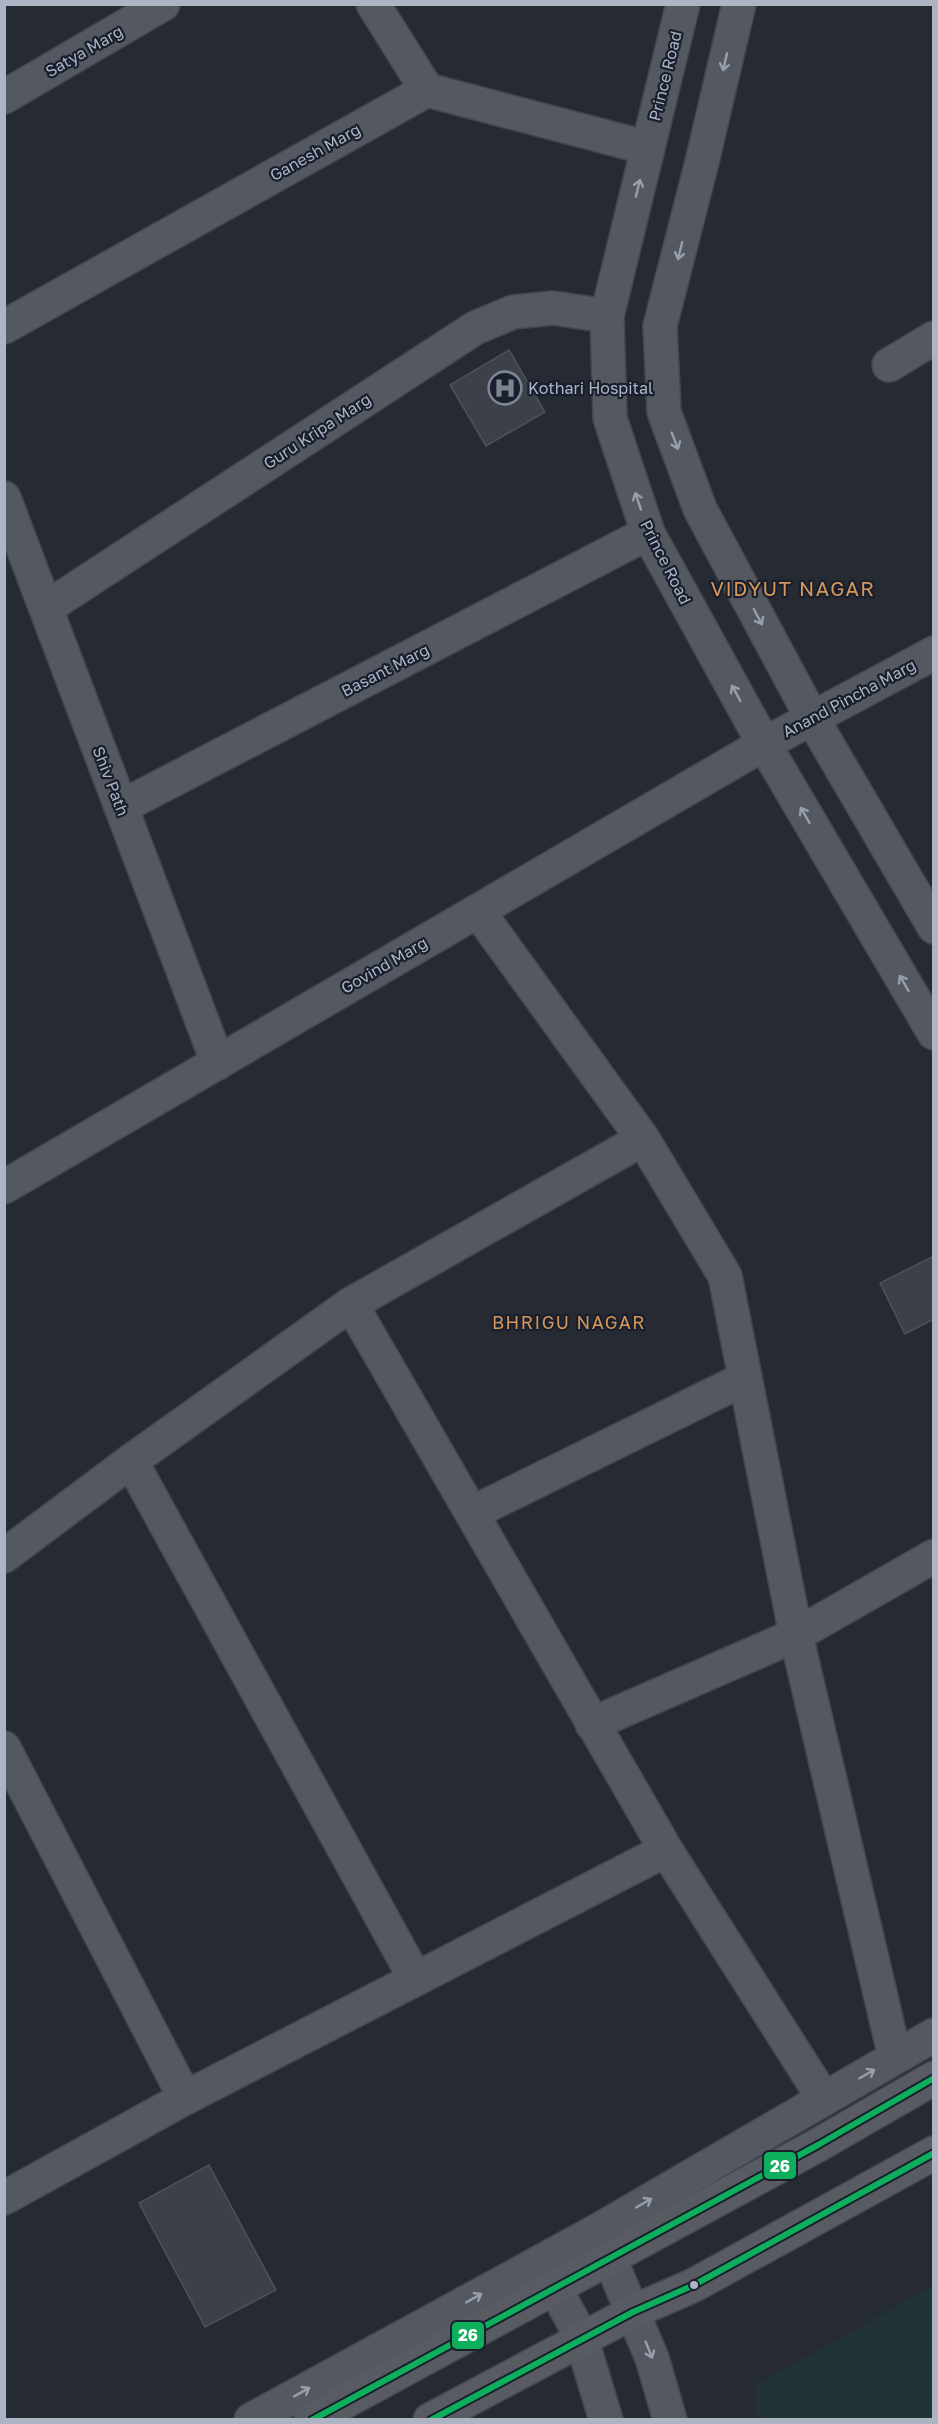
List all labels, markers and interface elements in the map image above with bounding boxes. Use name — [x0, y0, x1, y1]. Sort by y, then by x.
street label: Satya Marg — [42, 21, 126, 81]
street label: Prince Road — [644, 29, 686, 123]
one-way arrow — [719, 52, 731, 71]
street label: Ganesh Marg — [266, 119, 364, 185]
one-way arrow — [633, 179, 645, 198]
one-way arrow — [673, 241, 685, 260]
hospital icon: Kothari Hospital — [487, 370, 523, 406]
place label: Kothari Hospital — [528, 378, 653, 398]
street label: Guru Kripa Marg — [260, 389, 374, 473]
one-way arrow — [670, 432, 681, 450]
one-way arrow — [631, 492, 642, 511]
street label: Prince Road — [636, 516, 696, 608]
district label: VIDYUT NAGAR — [711, 576, 875, 600]
one-way arrow — [753, 608, 764, 626]
street label: Basant Marg — [338, 639, 432, 701]
street label: Anand Pincha Marg — [779, 654, 919, 742]
one-way arrow — [730, 685, 742, 702]
street label: Shiv Path — [89, 743, 133, 819]
one-way arrow — [799, 807, 811, 824]
street label: Govind Marg — [337, 932, 431, 998]
one-way arrow — [898, 975, 910, 992]
district label: BHRIGU NAGAR — [492, 1311, 646, 1333]
one-way arrow — [858, 2067, 875, 2079]
line badge: 26 — [763, 2151, 797, 2180]
text: 26 — [770, 2156, 790, 2176]
one-way arrow — [635, 2197, 652, 2209]
unlabelled marker — [688, 2279, 700, 2291]
one-way arrow — [464, 2292, 482, 2303]
line badge: 26 — [451, 2321, 485, 2350]
text: 26 — [458, 2325, 478, 2345]
one-way arrow — [644, 2340, 655, 2358]
one-way arrow — [294, 2385, 311, 2397]

